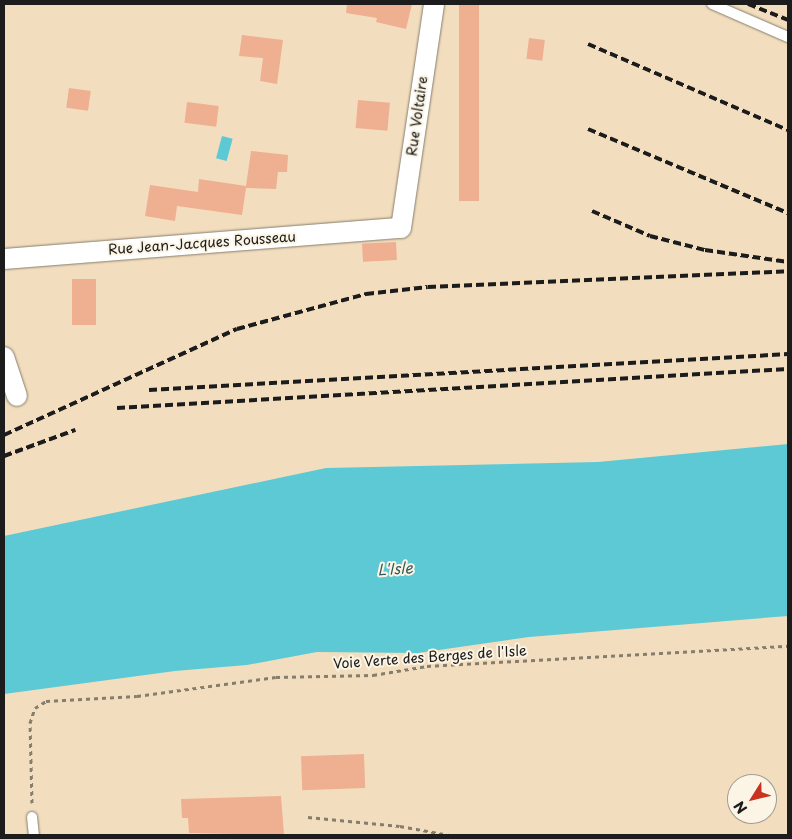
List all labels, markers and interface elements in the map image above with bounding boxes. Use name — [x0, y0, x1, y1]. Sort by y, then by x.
street label: Rue Voltaire — [403, 75, 431, 157]
street label: Rue Jean-Jacques Rousseau — [106, 228, 298, 258]
water label: L'Isle — [377, 558, 413, 578]
street label: Voie Verte des Berges de l'Isle — [331, 642, 529, 672]
north arrow — [727, 774, 777, 824]
text: N — [729, 797, 752, 818]

